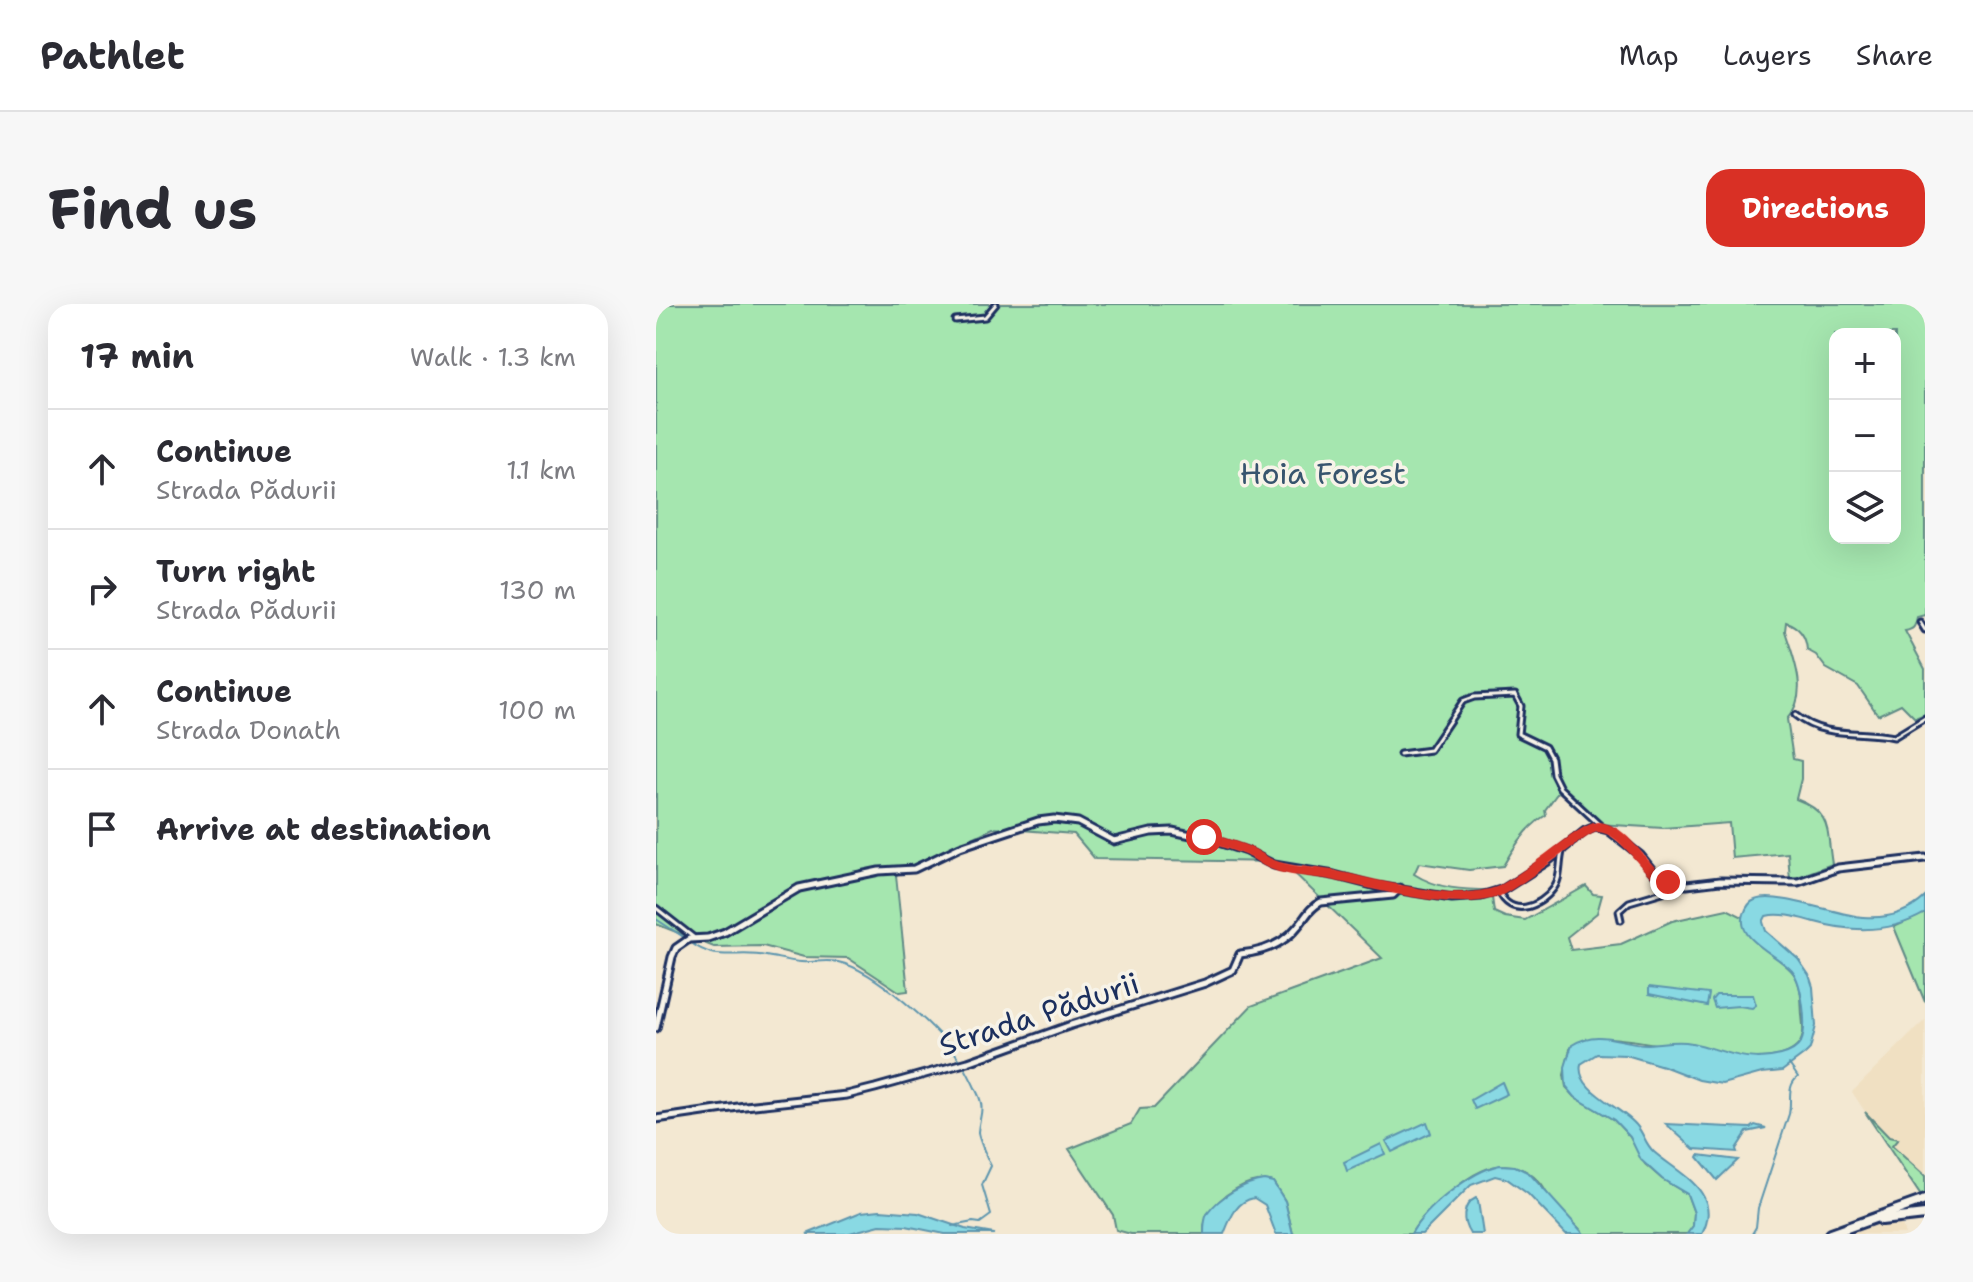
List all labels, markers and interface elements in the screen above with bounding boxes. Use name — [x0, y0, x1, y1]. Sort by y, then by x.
text: Pathlet — [40, 30, 185, 81]
text: Map — [1619, 36, 1679, 74]
text: Layers — [1723, 36, 1812, 74]
text: Share — [1856, 36, 1933, 74]
button: Directions — [1706, 169, 1925, 247]
text: Find us — [48, 171, 257, 246]
map controls — [1829, 328, 1901, 544]
button: + — [1829, 328, 1901, 400]
text: 17 min — [80, 333, 194, 379]
text: Walk · 1.3 km — [410, 339, 576, 374]
button: − — [1829, 400, 1901, 472]
text: Continue — [156, 431, 292, 472]
icon: ahead — [80, 447, 124, 491]
text: 1.1 km — [506, 452, 576, 487]
park label: Hoia Forest — [1240, 453, 1406, 494]
text: Strada Pădurii — [156, 472, 337, 507]
button: layers — [1829, 472, 1901, 544]
text: Turn right — [156, 551, 315, 592]
icon: right — [80, 567, 124, 611]
text: 130 m — [499, 572, 576, 607]
text: Strada Pădurii — [156, 592, 337, 627]
text: Continue — [156, 671, 292, 712]
icon: ahead — [80, 687, 124, 731]
text: 100 m — [498, 692, 576, 727]
text: Strada Donath — [156, 712, 341, 747]
icon: arrive — [80, 807, 124, 851]
text: Arrive at destination — [156, 809, 491, 850]
route start — [1186, 819, 1222, 855]
route end — [1650, 864, 1686, 900]
street label: Strada Pădurii — [933, 962, 1145, 1066]

